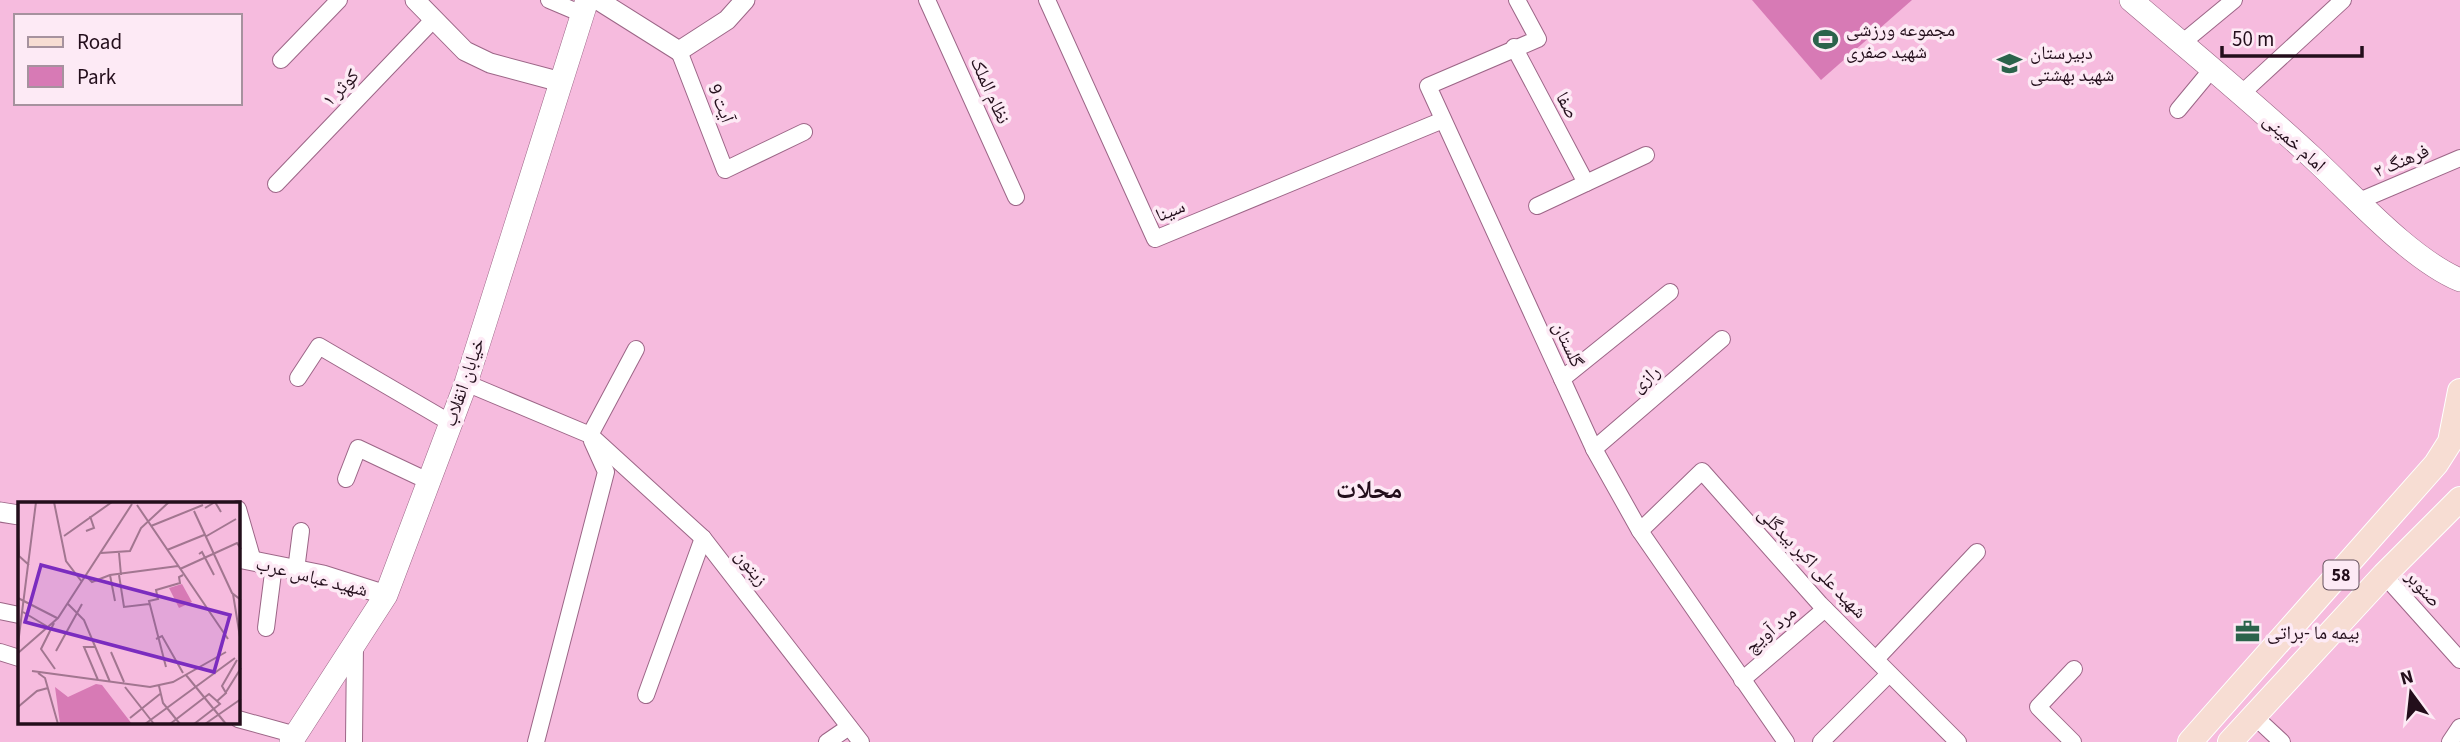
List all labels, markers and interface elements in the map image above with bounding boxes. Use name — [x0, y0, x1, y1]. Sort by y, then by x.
legend — [14, 14, 242, 105]
scale bar — [2222, 14, 2362, 58]
place label: مجموعه ورزشی شهید صفری — [1846, 17, 1955, 66]
text: 50 m — [2232, 24, 2274, 54]
sports icon: مجموعه ورزشی شهید صفری — [1812, 26, 1840, 54]
text: Road — [77, 27, 122, 57]
place label: دبیرستان شهید بهشتی — [2030, 40, 2114, 89]
school or university icon: دبیرستان شهید بهشتی — [1996, 49, 2024, 77]
street label: نظام الملک — [963, 53, 1016, 128]
text: Park — [77, 62, 117, 92]
street label: کوثر ۱ — [316, 63, 366, 113]
street label: آیت 9 — [701, 80, 741, 128]
street label: صفا — [1548, 87, 1585, 124]
street label: امام خمینی — [2257, 107, 2331, 179]
street label: فرهنگ ۲ — [2370, 138, 2434, 185]
street label: سینا — [1152, 193, 1189, 229]
street label: گلستان — [1545, 317, 1590, 372]
street label: خیابان انقلاب — [437, 335, 492, 430]
street label: رازی — [1625, 359, 1667, 399]
district label: محلات — [1336, 471, 1402, 508]
street label: شهید علی اکبر بیدگلی — [1751, 501, 1873, 625]
inset map — [18, 502, 240, 724]
street label: زیتون — [728, 544, 774, 592]
street label: شهید عباس عرب — [253, 551, 370, 604]
road number: 58 — [2324, 560, 2358, 590]
street label: صنوبر — [2398, 564, 2447, 614]
street label: مرد آویچ — [1739, 600, 1803, 660]
office icon: بیمه ما -براتی — [2233, 618, 2261, 646]
place label: بیمه ما -براتی — [2267, 620, 2359, 647]
north arrow — [2376, 658, 2446, 728]
text: N — [2397, 663, 2417, 693]

